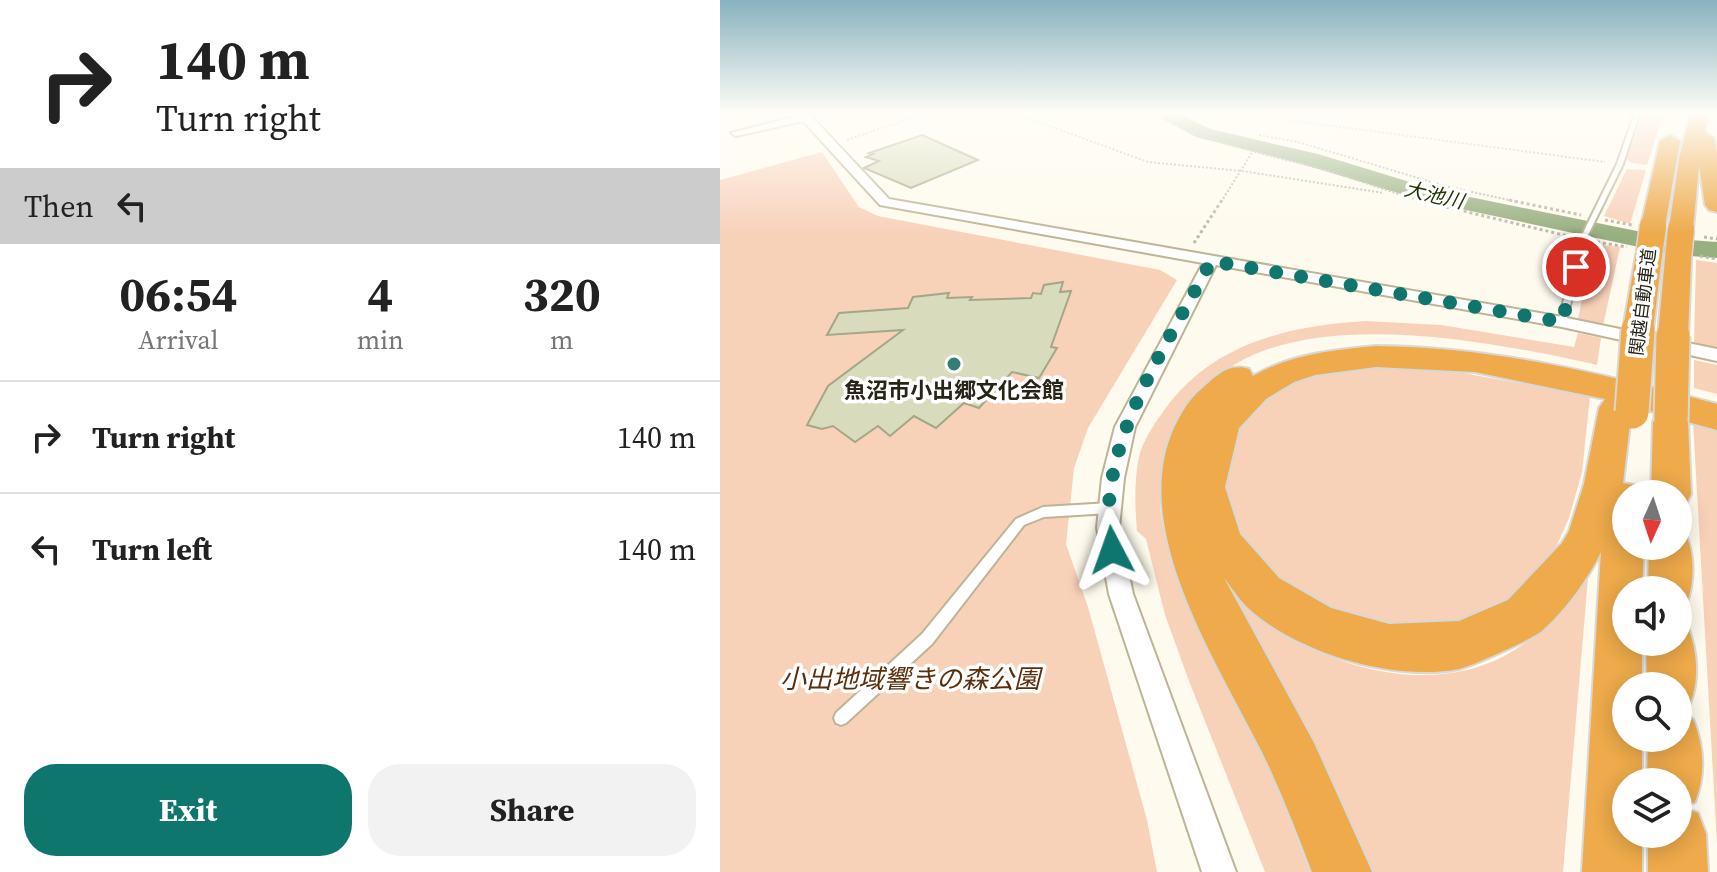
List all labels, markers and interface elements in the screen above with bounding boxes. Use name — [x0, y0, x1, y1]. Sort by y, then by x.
text: 140 m — [156, 21, 310, 98]
icon: right — [24, 32, 128, 136]
text: Turn right — [156, 94, 321, 143]
water label: 大池川 — [1402, 175, 1468, 216]
icon: left — [110, 184, 154, 228]
text: Then — [24, 186, 94, 227]
pin — [1542, 233, 1610, 301]
icon: arrive — [1554, 245, 1598, 289]
street label: 関越自動車道 — [1624, 247, 1661, 357]
text: 06:54 — [119, 261, 238, 327]
text: 4 — [367, 261, 393, 327]
text: 320 — [523, 261, 601, 327]
text: Arrival — [138, 322, 219, 358]
text: min — [357, 322, 404, 358]
text: m — [550, 322, 574, 358]
marker: 魚沼市小出郷文化会館 — [945, 355, 963, 373]
place label: 魚沼市小出郷文化会館 — [844, 375, 1064, 405]
icon: right — [24, 415, 68, 459]
text: Turn right — [92, 417, 235, 458]
text: 140 m — [617, 417, 696, 458]
north arrow — [1612, 480, 1692, 560]
map controls — [1612, 480, 1692, 848]
position arrow — [1070, 508, 1154, 592]
icon: left — [24, 527, 68, 571]
text: Turn left — [92, 529, 212, 570]
text: 140 m — [617, 529, 696, 570]
button: sound — [1612, 576, 1692, 656]
park label: 小出地域響きの森公園 — [780, 661, 1044, 697]
button: search — [1612, 672, 1692, 752]
button: Exit — [24, 764, 352, 856]
button: Share — [368, 764, 696, 856]
button: layers — [1612, 768, 1692, 848]

